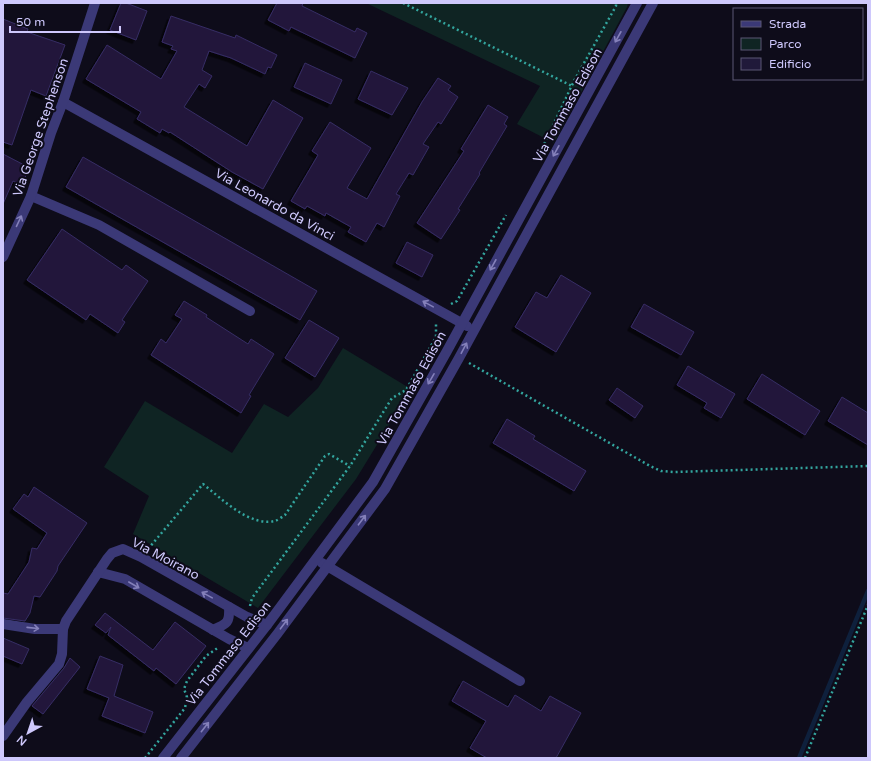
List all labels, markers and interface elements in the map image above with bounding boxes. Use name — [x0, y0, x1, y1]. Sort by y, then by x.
scale bar — [10, 8, 120, 34]
legend — [733, 8, 863, 80]
text: 50 m — [16, 15, 45, 29]
text: Strada — [769, 17, 806, 31]
one-way arrow — [614, 31, 622, 43]
text: Parco — [769, 37, 802, 51]
street label: Via Tommaso Edison — [530, 46, 606, 165]
street label: Via George Stephenson — [10, 56, 72, 199]
text: Edificio — [769, 57, 811, 71]
one-way arrow — [551, 145, 559, 157]
street label: Via Leonardo da Vinci — [212, 165, 337, 244]
one-way arrow — [16, 216, 23, 228]
one-way arrow — [489, 259, 497, 271]
one-way arrow — [422, 300, 434, 308]
street label: Via Tommaso Edison — [374, 329, 450, 448]
one-way arrow — [461, 343, 469, 355]
one-way arrow — [427, 373, 435, 385]
one-way arrow — [358, 515, 366, 526]
street label: Via Moirano — [129, 534, 202, 583]
one-way arrow — [128, 581, 140, 589]
one-way arrow — [201, 590, 213, 598]
street label: Via Tommaso Edison — [183, 598, 275, 709]
one-way arrow — [280, 619, 289, 630]
one-way arrow — [26, 625, 39, 632]
north arrow — [8, 713, 48, 753]
one-way arrow — [201, 722, 209, 733]
text: N — [14, 732, 29, 748]

